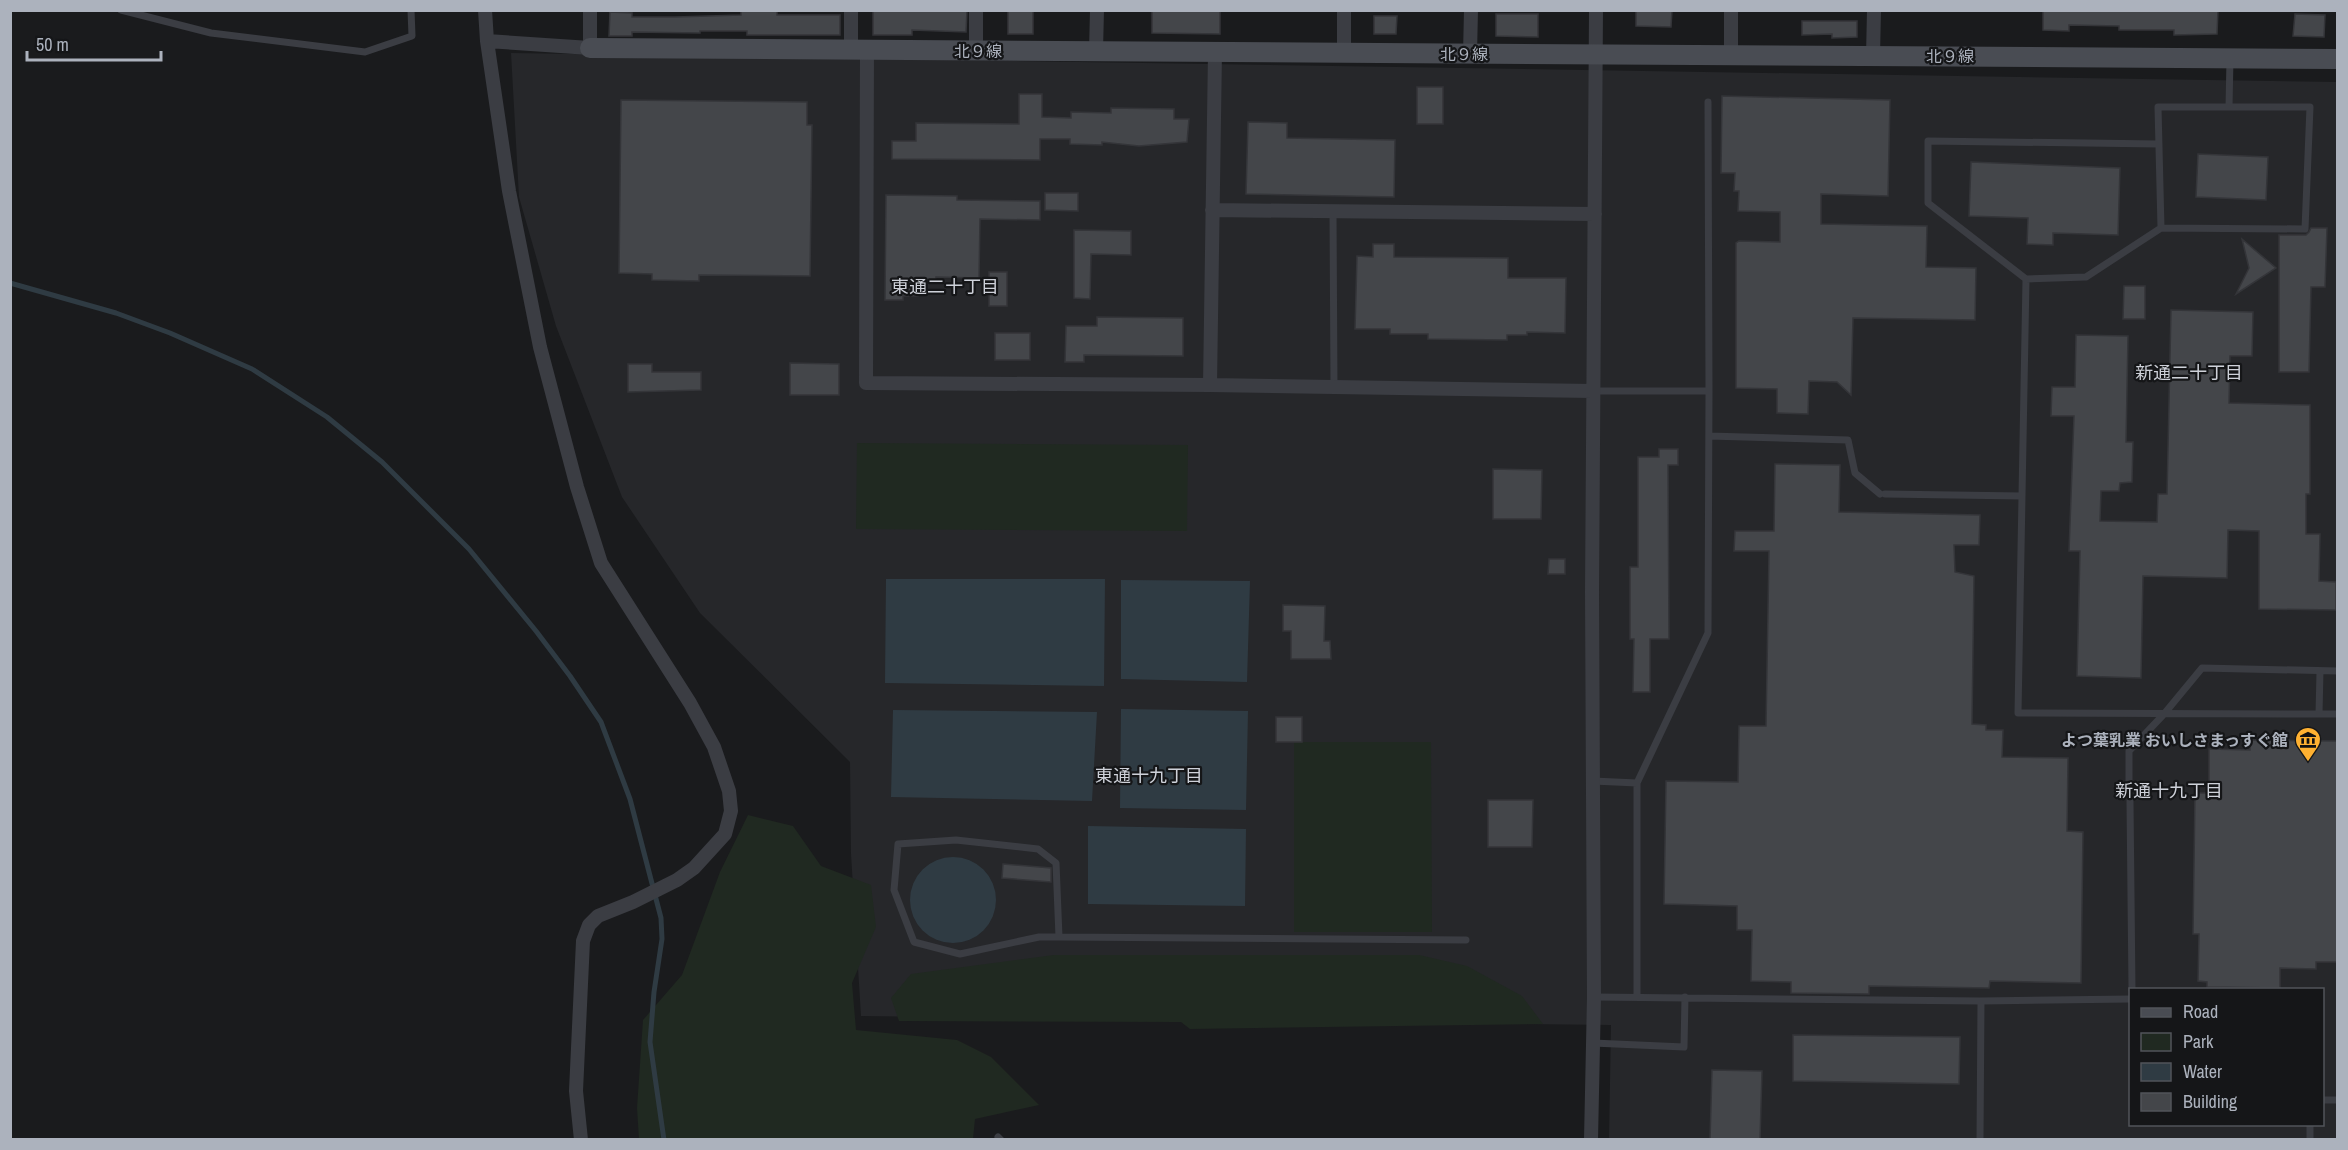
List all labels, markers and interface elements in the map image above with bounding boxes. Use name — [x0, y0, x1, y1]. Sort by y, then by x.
scale bar — [27, 24, 160, 62]
text: 50 m — [36, 32, 69, 57]
street label: 北９線 — [954, 40, 1002, 62]
street label: 北９線 — [1440, 43, 1488, 65]
street label: 北９線 — [1926, 45, 1974, 67]
district label: 東通二十丁目 — [891, 274, 999, 299]
district label: 新通二十丁目 — [2135, 360, 2243, 385]
museum icon: よつ葉乳業 おいしさまっすぐ館 — [2293, 725, 2323, 763]
place label: よつ葉乳業 おいしさまっすぐ館 — [2061, 729, 2288, 751]
district label: 東通十九丁目 — [1095, 763, 1203, 788]
district label: 新通十九丁目 — [2115, 778, 2223, 803]
legend — [2129, 988, 2324, 1126]
text: Road — [2183, 999, 2218, 1024]
text: Park — [2183, 1029, 2214, 1054]
text: Water — [2183, 1059, 2222, 1084]
text: Building — [2183, 1089, 2238, 1114]

